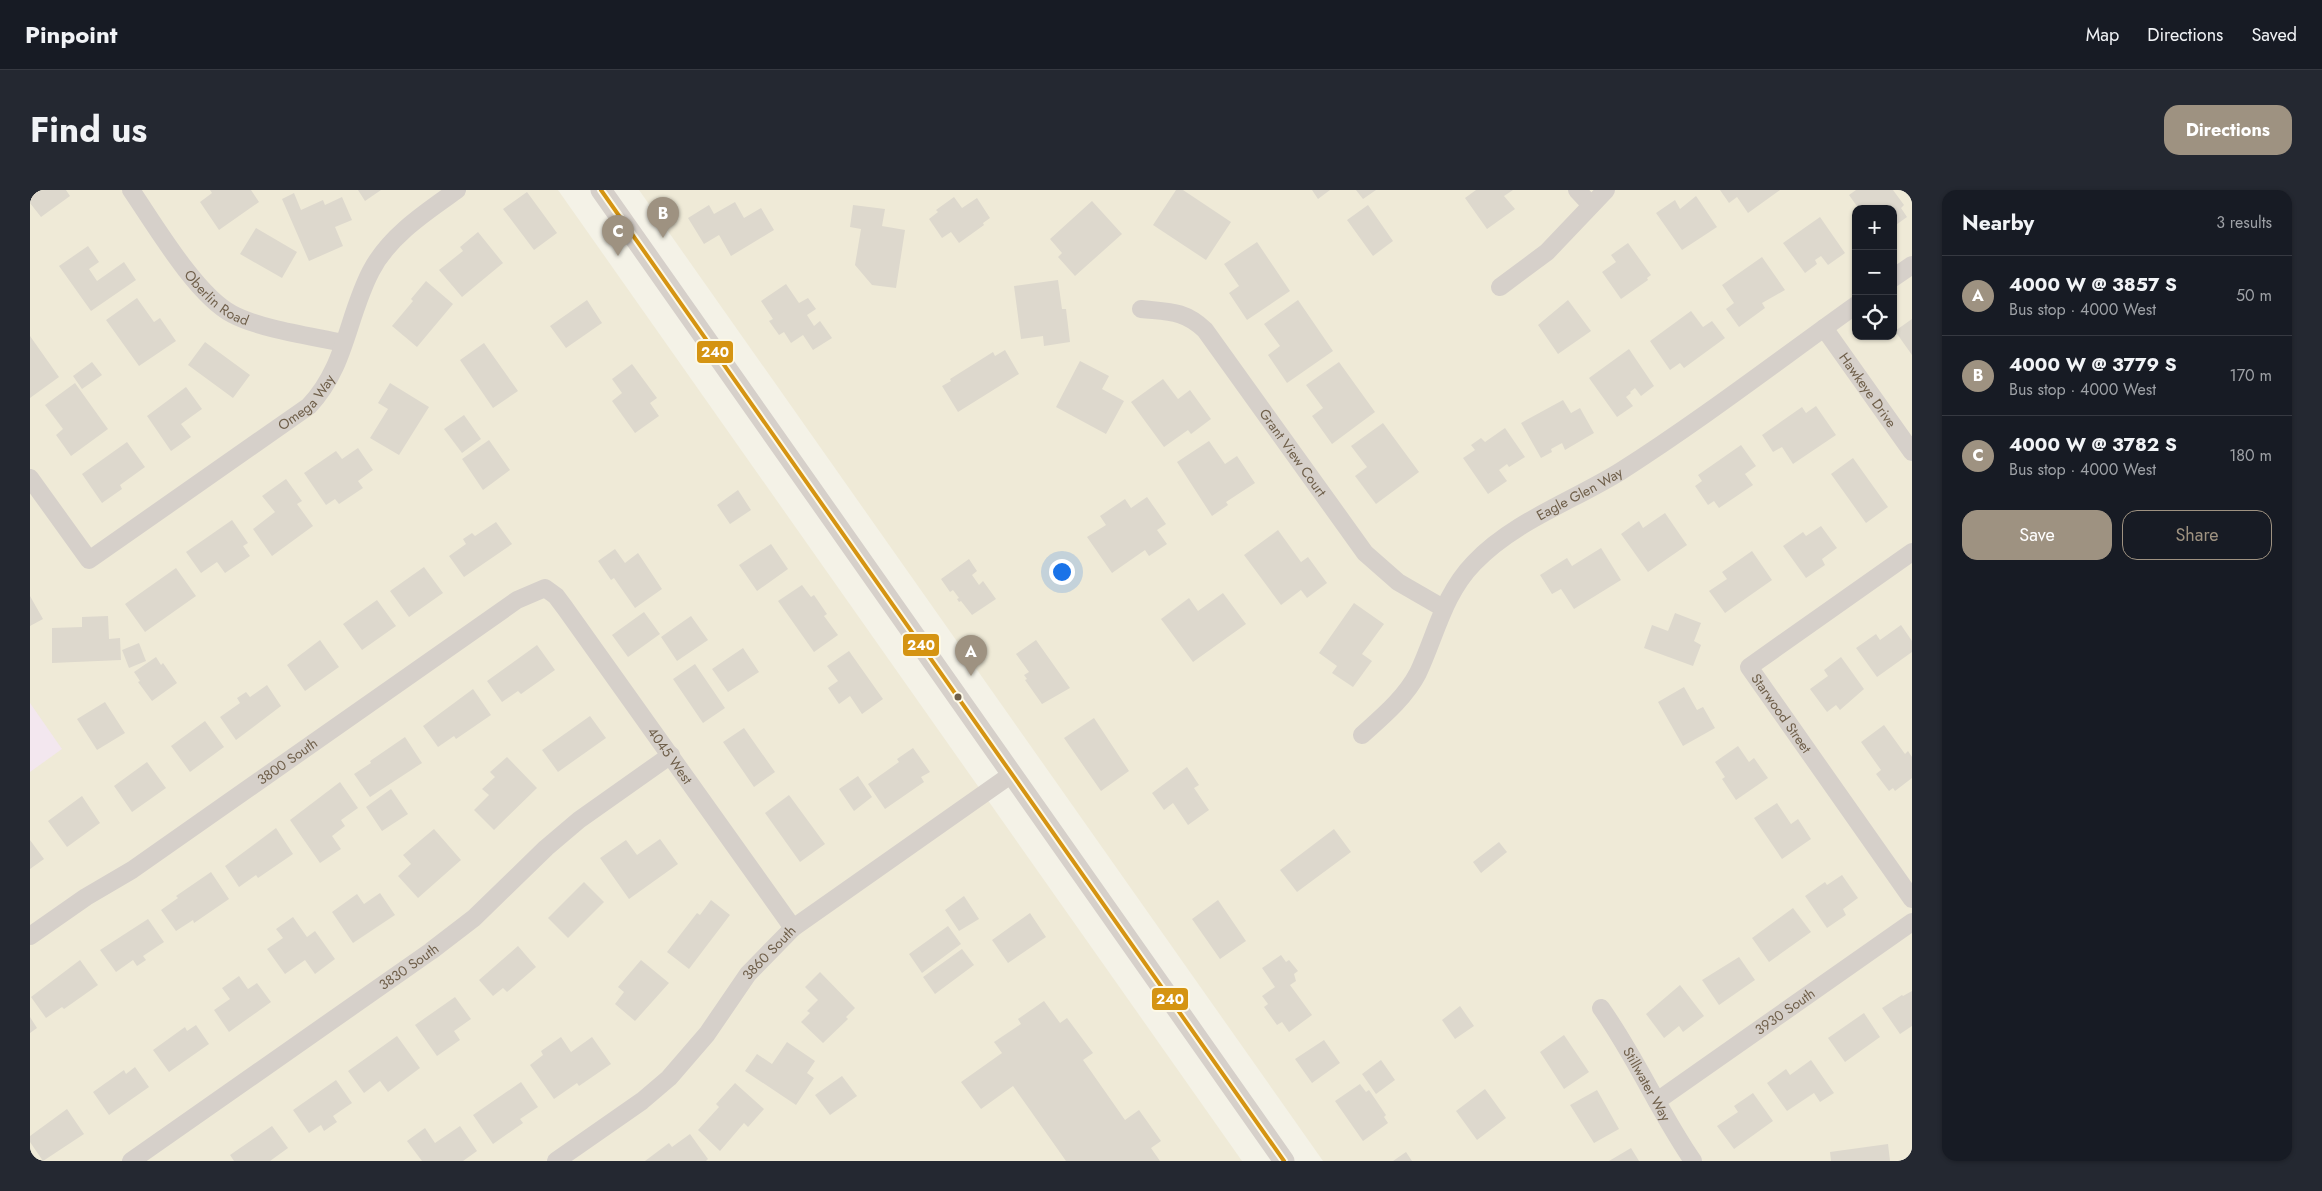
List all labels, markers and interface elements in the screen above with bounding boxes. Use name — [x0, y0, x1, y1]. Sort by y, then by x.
text: Pinpoint — [25, 17, 117, 52]
text: Map — [2086, 22, 2119, 48]
text: Directions — [2147, 22, 2223, 48]
text: Saved — [2251, 22, 2297, 48]
text: Find us — [30, 105, 147, 155]
button: Directions — [2164, 105, 2292, 155]
pin: B — [647, 197, 679, 238]
map controls — [1852, 205, 1897, 340]
button: + — [1852, 205, 1897, 250]
text: Nearby — [1962, 208, 2034, 238]
text: 3 results — [2216, 211, 2272, 234]
pin: C — [602, 215, 634, 256]
button: − — [1852, 250, 1897, 295]
street label: Oberlin Road — [180, 265, 252, 330]
text: 4000 W @ 3857 S — [2009, 271, 2177, 298]
text: A — [1972, 284, 1984, 307]
text: 50 m — [2236, 284, 2272, 307]
button: locate — [1852, 295, 1897, 340]
text: Bus stop · 4000 West — [2009, 298, 2156, 321]
line badge: 240 — [696, 340, 734, 364]
text: 240 — [701, 342, 729, 362]
street label: Hawkeye Drive — [1834, 348, 1902, 432]
text: 4000 W @ 3779 S — [2009, 351, 2177, 378]
text: B — [1973, 364, 1983, 387]
text: 170 m — [2230, 364, 2272, 387]
street label: Omega Way — [274, 370, 340, 435]
text: Bus stop · 4000 West — [2009, 378, 2156, 401]
street label: Grant View Court — [1255, 405, 1332, 501]
text: 4000 W @ 3782 S — [2009, 431, 2177, 458]
text: C — [1972, 444, 1984, 467]
text: 180 m — [2229, 444, 2272, 467]
text: Bus stop · 4000 West — [2009, 458, 2156, 481]
street label: Eagle Glen Way — [1533, 462, 1627, 525]
button: Save — [1962, 510, 2112, 560]
button: Share — [2122, 510, 2272, 560]
your location — [1049, 559, 1075, 585]
line badge: 240 — [902, 633, 940, 657]
text: 240 — [907, 635, 935, 655]
pin: A — [955, 635, 987, 676]
street label: Starwood Street — [1746, 669, 1817, 758]
unlabelled marker — [953, 692, 963, 702]
street label: 4045 West — [643, 723, 698, 789]
street label: 3800 South — [253, 733, 321, 789]
street label: 3860 South — [737, 921, 800, 984]
street label: 3830 South — [375, 939, 443, 995]
street label: 3930 South — [1751, 983, 1819, 1040]
line badge: 240 — [1151, 987, 1189, 1011]
text: 240 — [1156, 989, 1184, 1009]
street label: Stillwater Way — [1618, 1043, 1676, 1126]

